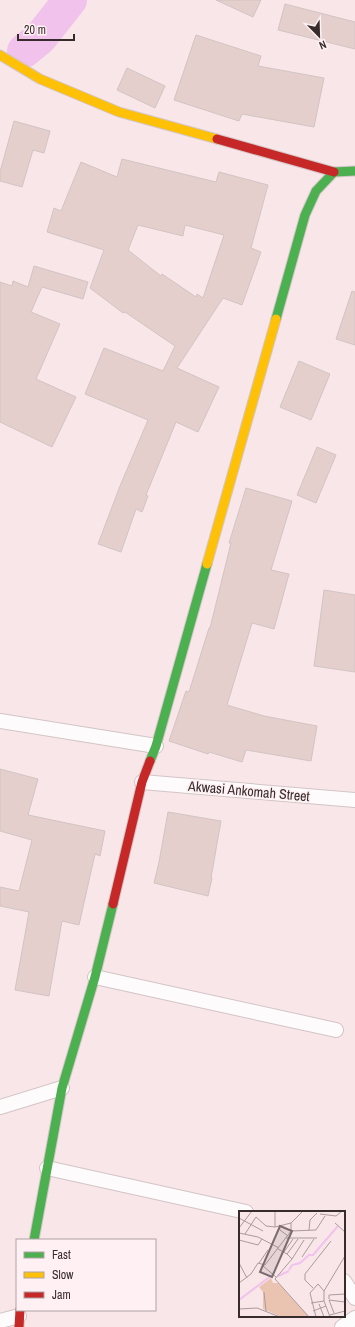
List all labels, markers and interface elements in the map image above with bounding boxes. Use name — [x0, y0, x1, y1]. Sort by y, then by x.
scale bar — [18, 16, 74, 42]
north arrow — [299, 16, 339, 56]
text: 20 m — [24, 22, 46, 38]
text: N — [317, 37, 329, 53]
street label: Akwasi Ankomah Street — [187, 777, 310, 805]
inset map — [239, 1211, 345, 1317]
legend — [16, 1239, 156, 1311]
text: Fast — [52, 1247, 71, 1263]
text: Slow — [52, 1267, 74, 1283]
text: Jam — [52, 1287, 71, 1303]

